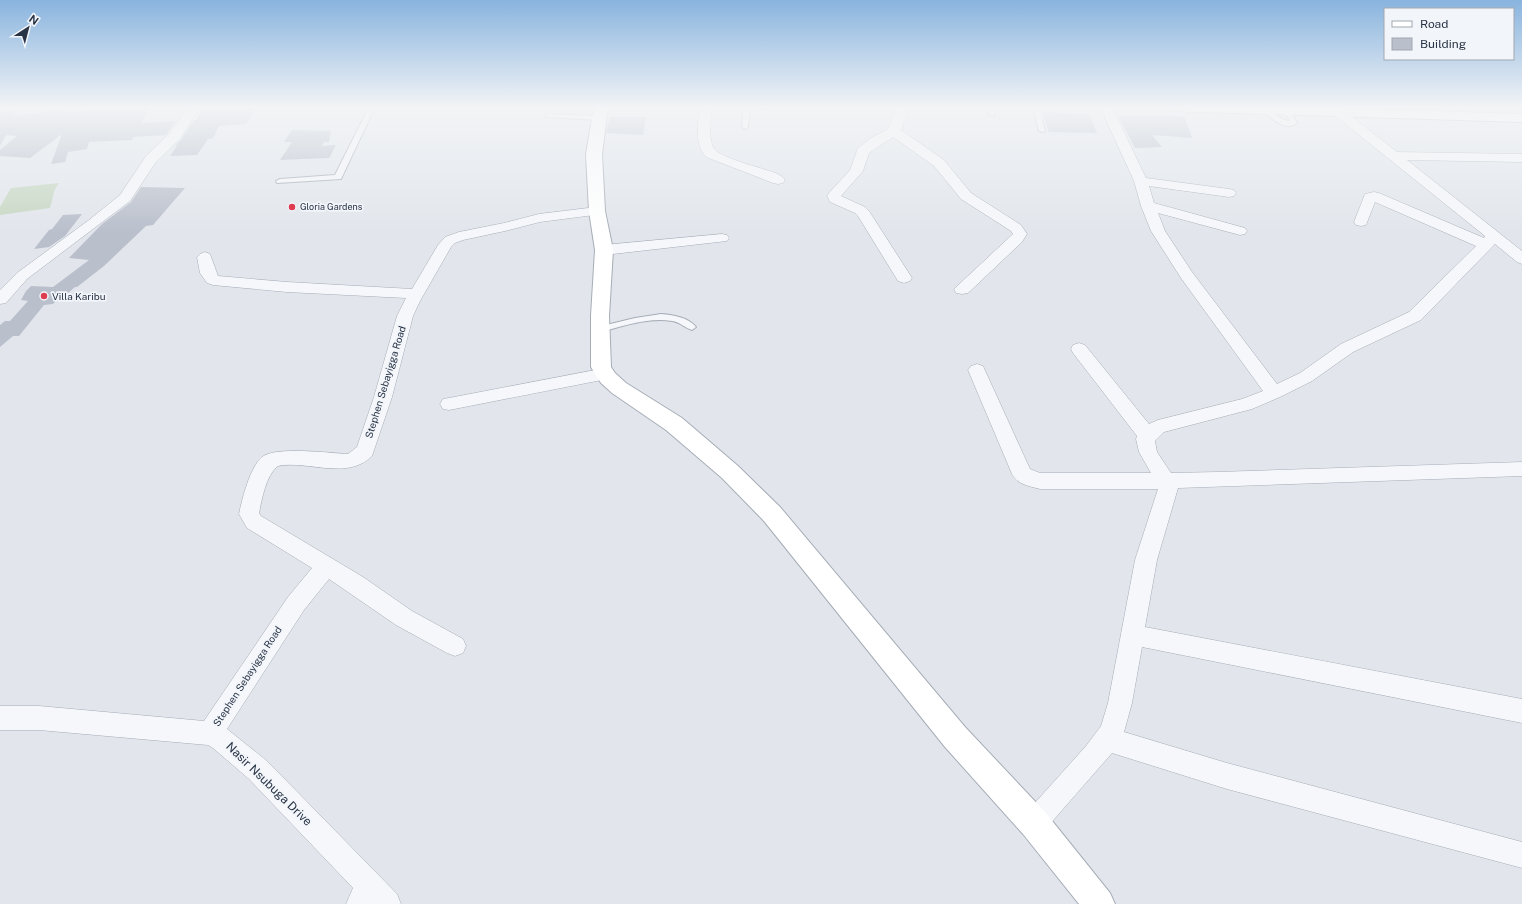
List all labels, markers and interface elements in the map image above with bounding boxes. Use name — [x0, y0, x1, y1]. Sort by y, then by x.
north arrow — [8, 8, 48, 48]
legend — [1384, 8, 1514, 60]
text: N — [27, 13, 41, 27]
text: Road — [1420, 17, 1448, 31]
text: Building — [1420, 37, 1466, 51]
place label: Gloria Gardens — [300, 201, 363, 212]
marker: Gloria Gardens — [287, 202, 297, 212]
place label: Villa Karibu — [52, 290, 106, 302]
marker: Villa Karibu — [39, 291, 49, 301]
street label: Stephen Sebayigga Road — [362, 324, 408, 440]
street label: Stephen Sebayigga Road — [210, 624, 284, 728]
street label: Nasir Nsubuga Drive — [223, 739, 315, 829]

